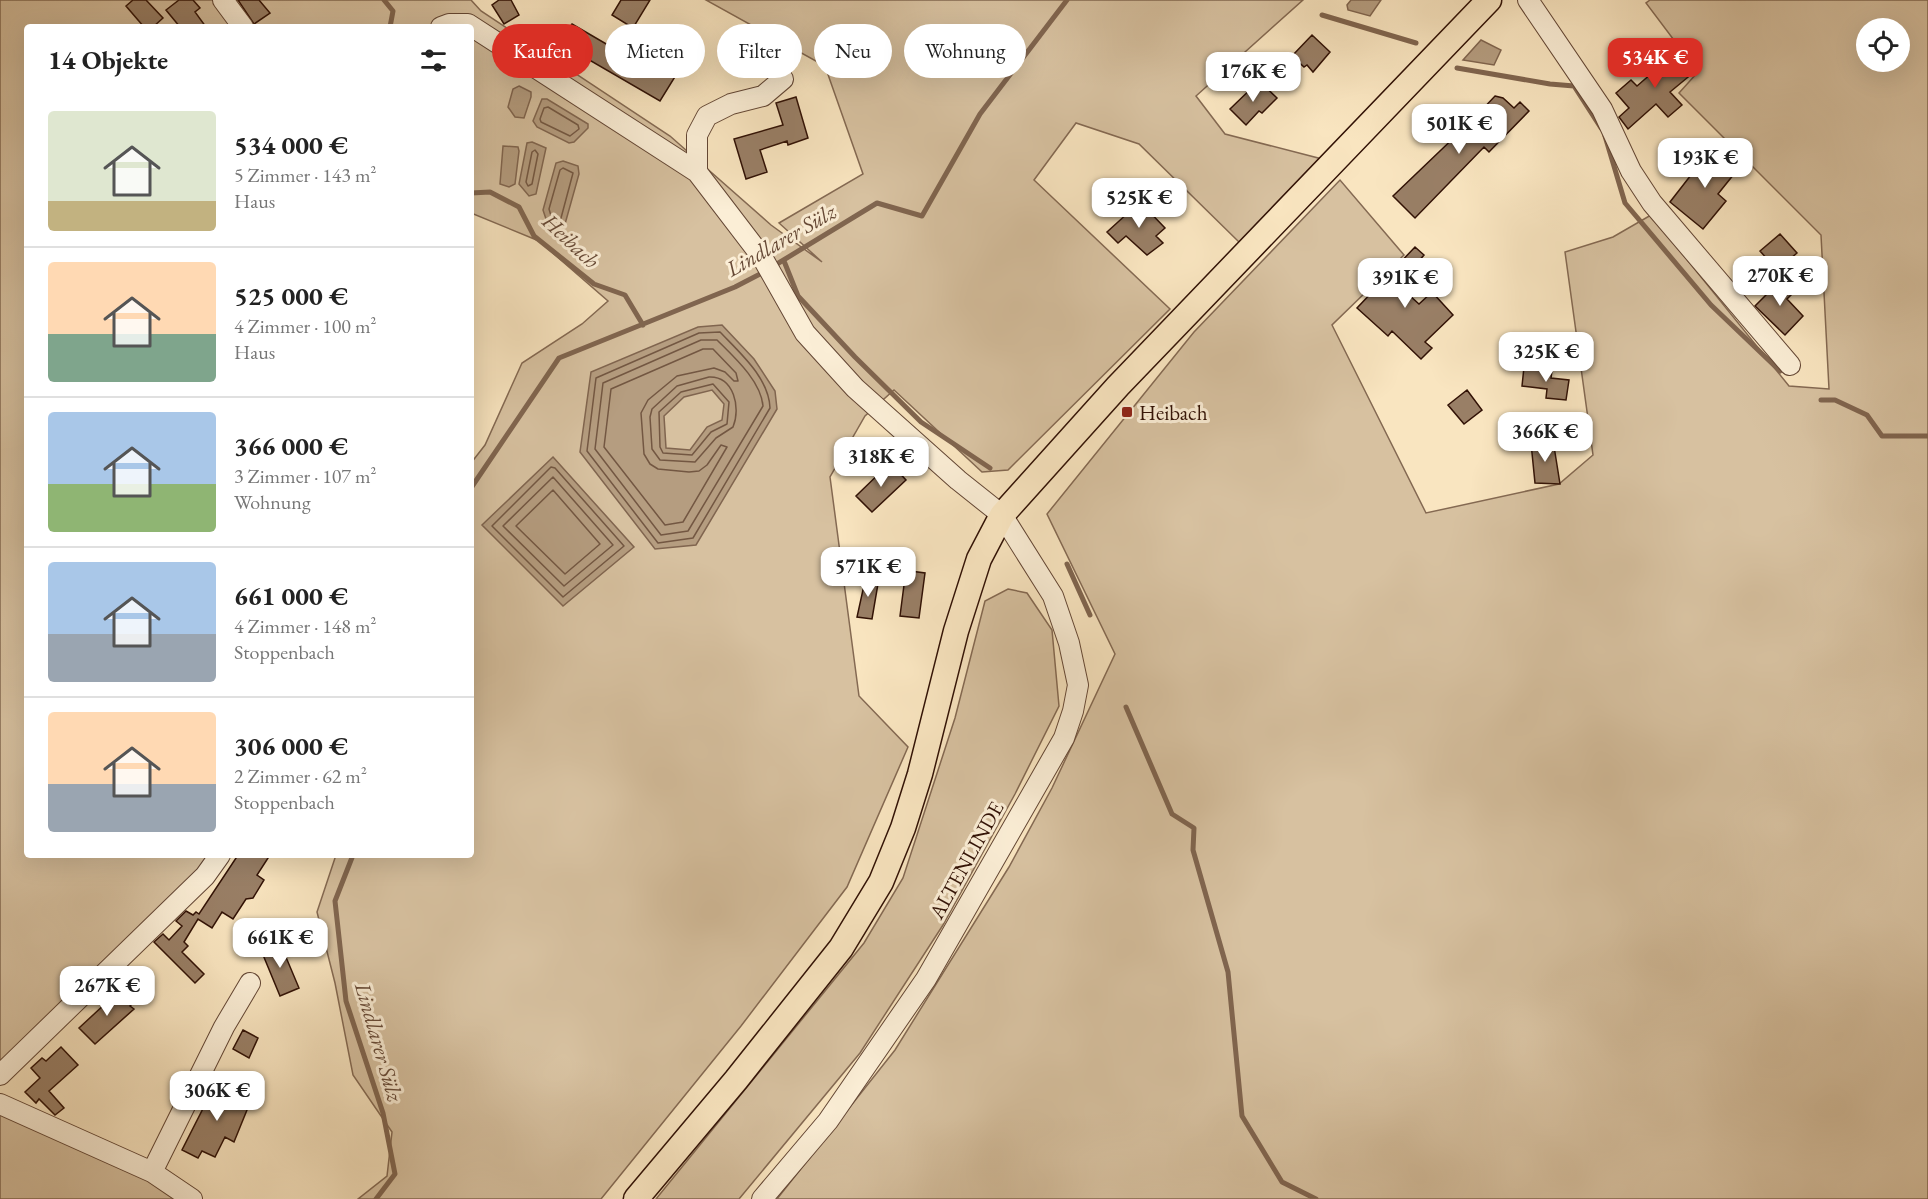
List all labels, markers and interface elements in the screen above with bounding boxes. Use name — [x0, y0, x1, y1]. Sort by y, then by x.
map controls — [1856, 18, 1910, 72]
button: locate — [1856, 18, 1910, 72]
chip: Kaufen — [492, 24, 593, 78]
chip: Mieten — [605, 24, 705, 78]
chip: Filter — [717, 24, 802, 78]
chip: Neu — [814, 24, 892, 78]
chip: Wohnung — [904, 24, 1026, 78]
pin: 534K € — [1606, 38, 1704, 89]
text: 14 Objekte — [48, 43, 168, 77]
icon: filters — [417, 44, 450, 77]
text: 534K € — [1622, 44, 1688, 70]
pin: 176K € — [1204, 52, 1302, 103]
text: 176K € — [1220, 58, 1286, 84]
pin: 501K € — [1410, 104, 1508, 155]
text: 501K € — [1426, 110, 1492, 136]
text: 534 000 € — [234, 128, 348, 162]
icon: home — [96, 135, 168, 207]
pin: 193K € — [1656, 138, 1754, 189]
text: 193K € — [1672, 144, 1738, 170]
text: 5 Zimmer · 143 m² — [234, 162, 377, 188]
pin: 525K € — [1090, 178, 1188, 229]
text: 525K € — [1106, 184, 1172, 210]
text: Haus — [234, 188, 275, 214]
water label: Lindlarer Sülz — [720, 197, 842, 284]
water label: Heibach — [536, 207, 606, 275]
pin: 270K € — [1731, 256, 1829, 307]
pin: 391K € — [1356, 258, 1454, 309]
text: 270K € — [1747, 262, 1813, 288]
text: 391K € — [1372, 264, 1438, 290]
text: 525 000 € — [234, 279, 348, 313]
icon: home — [96, 286, 168, 358]
text: 4 Zimmer · 100 m² — [234, 313, 377, 339]
pin: 325K € — [1497, 332, 1595, 383]
text: 325K € — [1513, 338, 1579, 364]
text: Haus — [234, 339, 275, 365]
place label: Heibach — [1139, 399, 1208, 426]
marker: Heibach — [1120, 405, 1134, 419]
pin: 366K € — [1496, 412, 1594, 463]
text: 366K € — [1512, 418, 1578, 444]
text: 366 000 € — [234, 429, 348, 463]
icon: home — [96, 436, 168, 508]
pin: 318K € — [832, 437, 930, 488]
text: 318K € — [848, 443, 914, 469]
text: 3 Zimmer · 107 m² — [234, 463, 377, 489]
text: Wohnung — [234, 489, 311, 515]
pin: 571K € — [819, 547, 917, 598]
text: 571K € — [835, 553, 901, 579]
text: 661 000 € — [234, 579, 348, 613]
icon: home — [96, 586, 168, 658]
text: 4 Zimmer · 148 m² — [234, 613, 377, 639]
text: Stoppenbach — [234, 639, 335, 665]
text: 306 000 € — [234, 729, 348, 763]
icon: home — [96, 736, 168, 808]
text: 2 Zimmer · 62 m² — [234, 763, 367, 789]
text: Stoppenbach — [234, 789, 335, 815]
street label: ALTENLINDE — [922, 796, 1010, 925]
pin: 661K € — [231, 918, 329, 969]
text: 661K € — [247, 924, 313, 950]
pin: 267K € — [58, 966, 156, 1017]
text: 267K € — [74, 972, 140, 998]
water label: Lindlarer Sülz — [348, 978, 410, 1105]
pin: 306K € — [168, 1071, 266, 1122]
text: 306K € — [184, 1077, 250, 1103]

